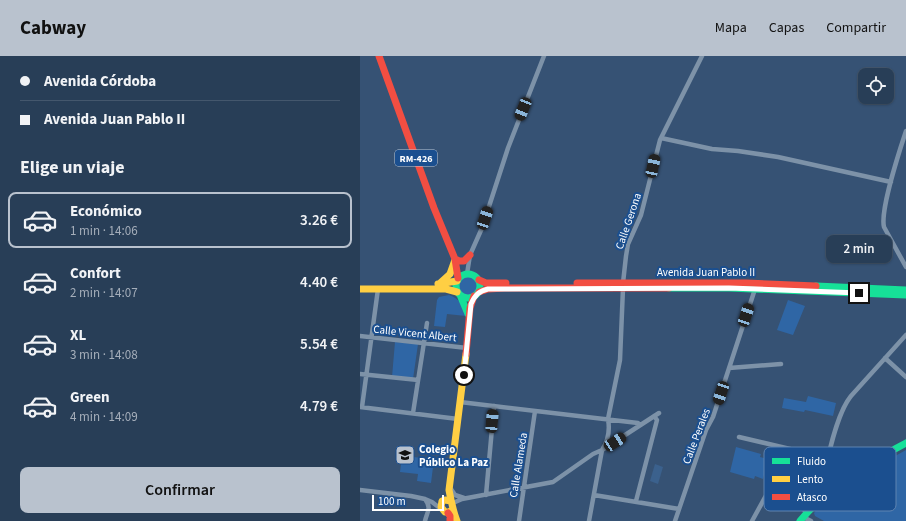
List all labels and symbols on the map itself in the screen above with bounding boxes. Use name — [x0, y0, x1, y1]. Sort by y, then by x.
car — [513, 96, 533, 122]
road number: RM-426 — [395, 150, 437, 166]
car — [645, 153, 661, 179]
street label: Calle Gerona — [612, 191, 645, 251]
car — [476, 205, 494, 231]
callout: 2 min — [826, 235, 892, 263]
street label: Avenida Juan Pablo II — [657, 265, 755, 280]
route end — [850, 284, 868, 302]
car — [737, 302, 755, 328]
street label: Calle Vicent Albert — [373, 322, 458, 345]
route start — [455, 366, 473, 384]
car — [712, 380, 730, 406]
street label: Calle Perales — [679, 406, 714, 466]
car — [485, 409, 499, 433]
car — [602, 430, 628, 454]
street label: Calle Alameda — [506, 431, 531, 499]
place label: Colegio Público La Paz — [419, 442, 488, 470]
school or university icon: Colegio Público La Paz — [394, 444, 416, 466]
legend — [764, 447, 896, 511]
text: Fluido — [797, 454, 826, 469]
text: Lento — [797, 472, 823, 487]
text: Atasco — [797, 490, 827, 505]
scale bar — [372, 493, 444, 512]

